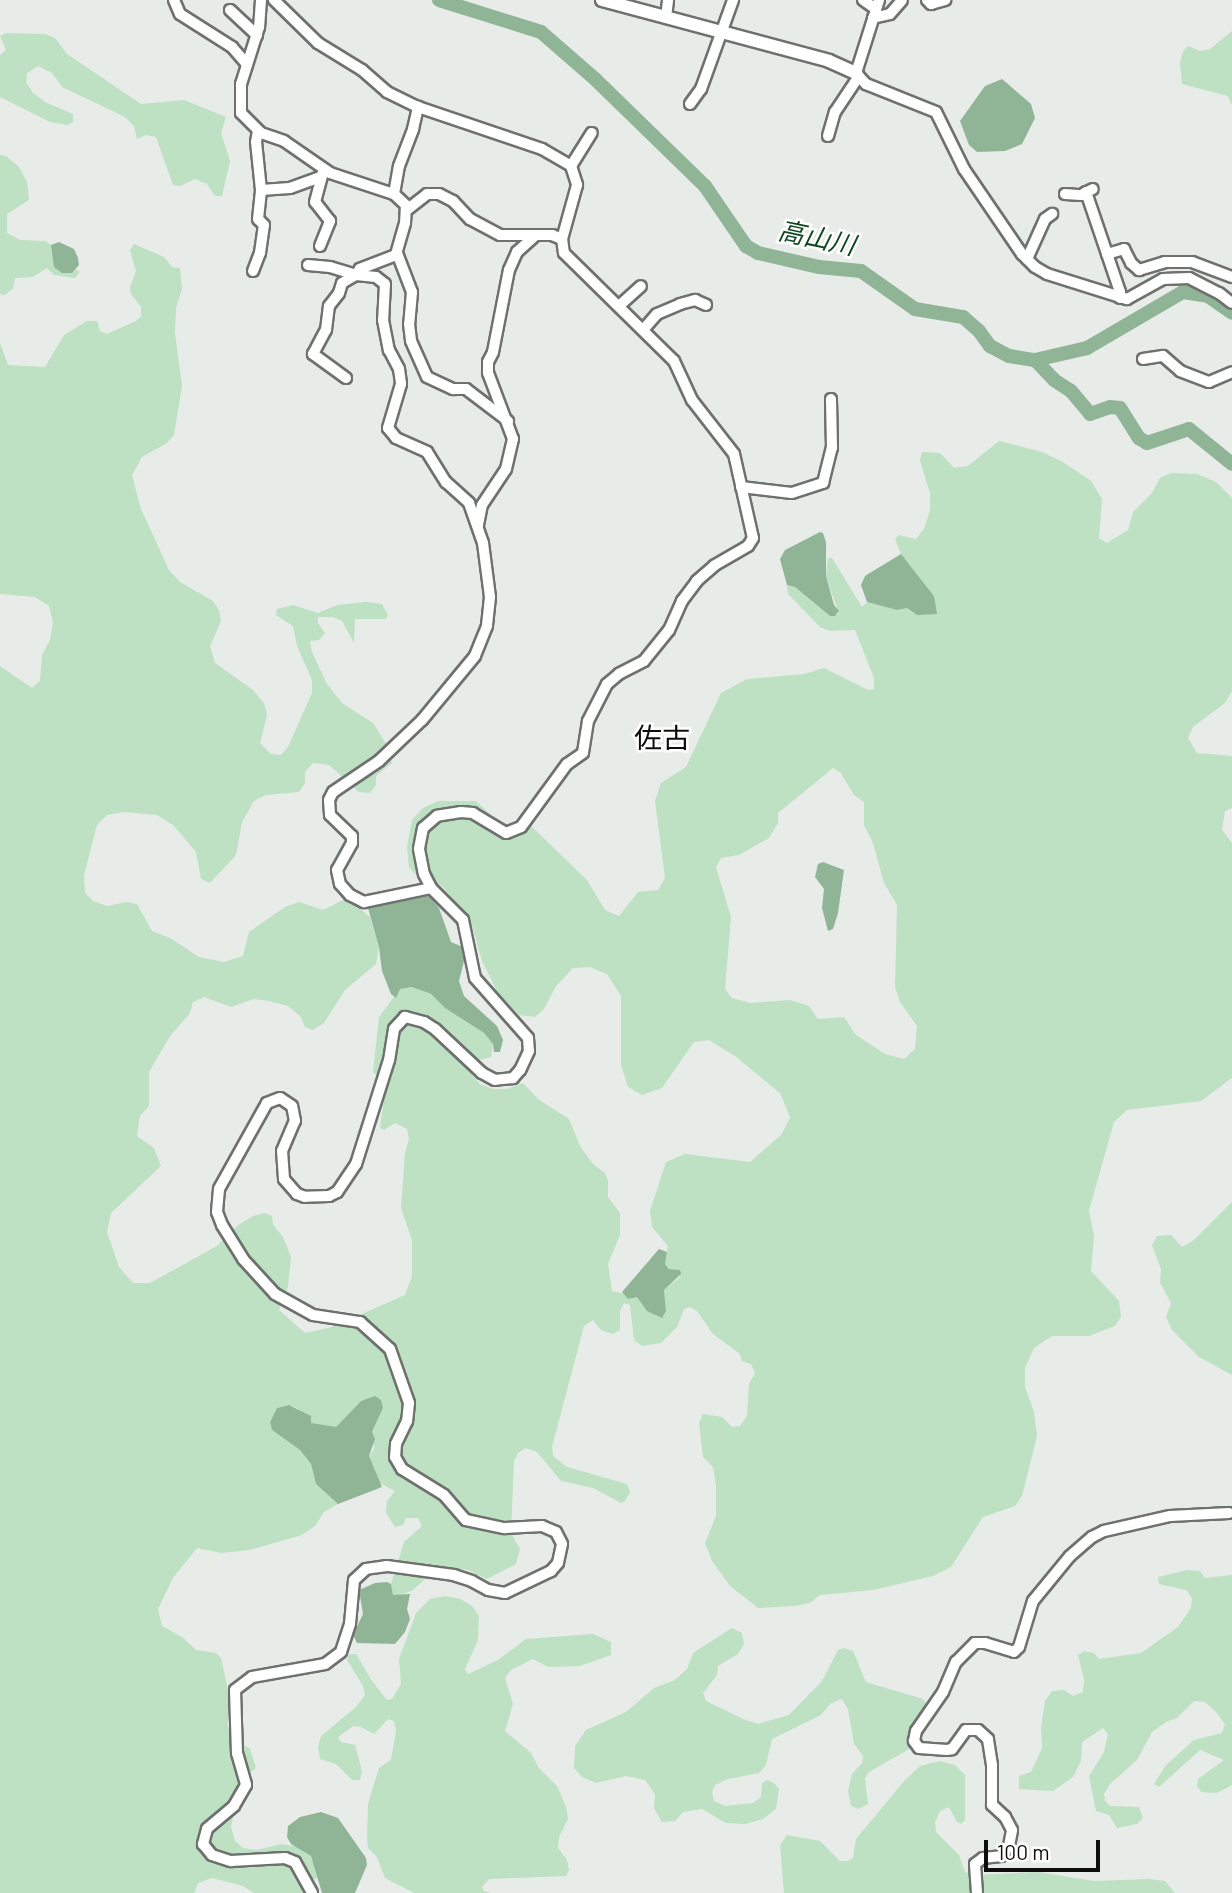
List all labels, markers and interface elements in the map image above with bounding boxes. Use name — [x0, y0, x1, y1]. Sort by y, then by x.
water label: 高山川 — [776, 214, 858, 260]
district label: 佐古 — [634, 720, 690, 754]
scale bar — [987, 1826, 1102, 1870]
text: 100 m — [997, 1839, 1050, 1864]

